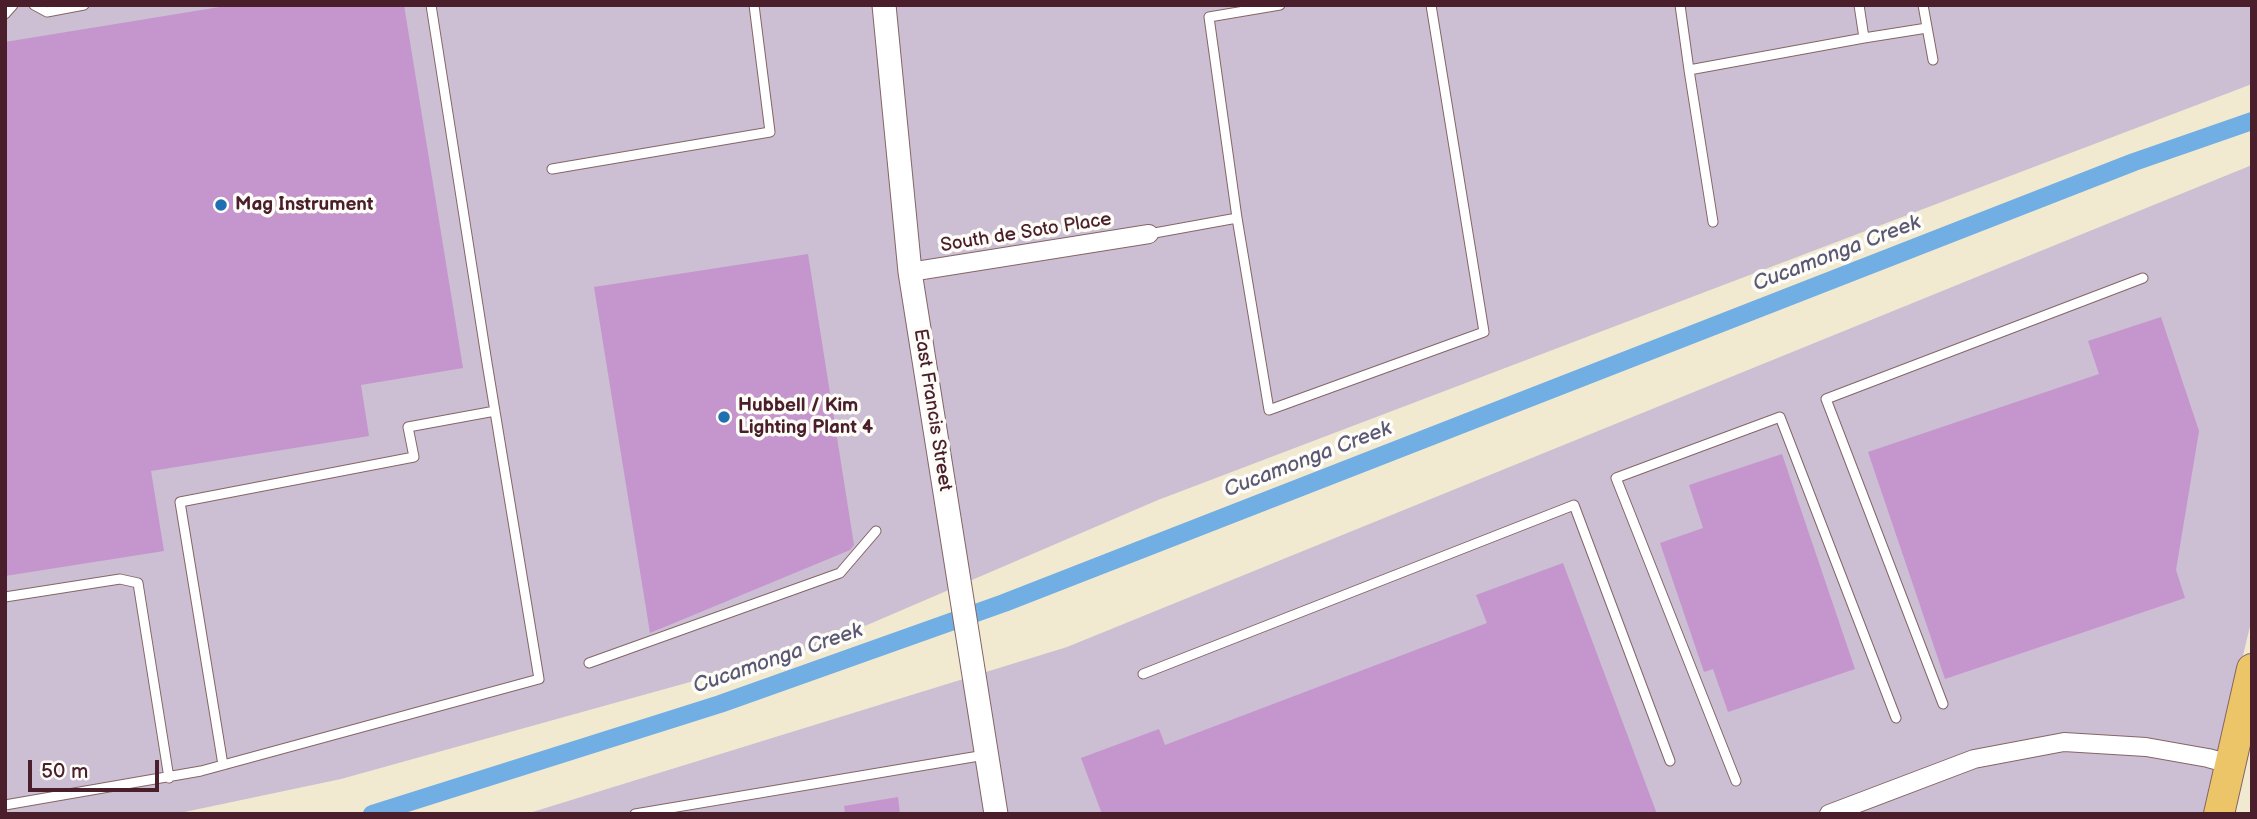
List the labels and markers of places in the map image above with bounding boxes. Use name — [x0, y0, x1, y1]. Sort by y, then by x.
place label: Mag Instrument — [235, 194, 373, 216]
marker: Mag Instrument — [213, 197, 229, 213]
place label: Hubbell / Kim Lighting Plant 4 — [738, 395, 873, 439]
marker: Hubbell / Kim Lighting Plant 4 — [716, 409, 732, 425]

